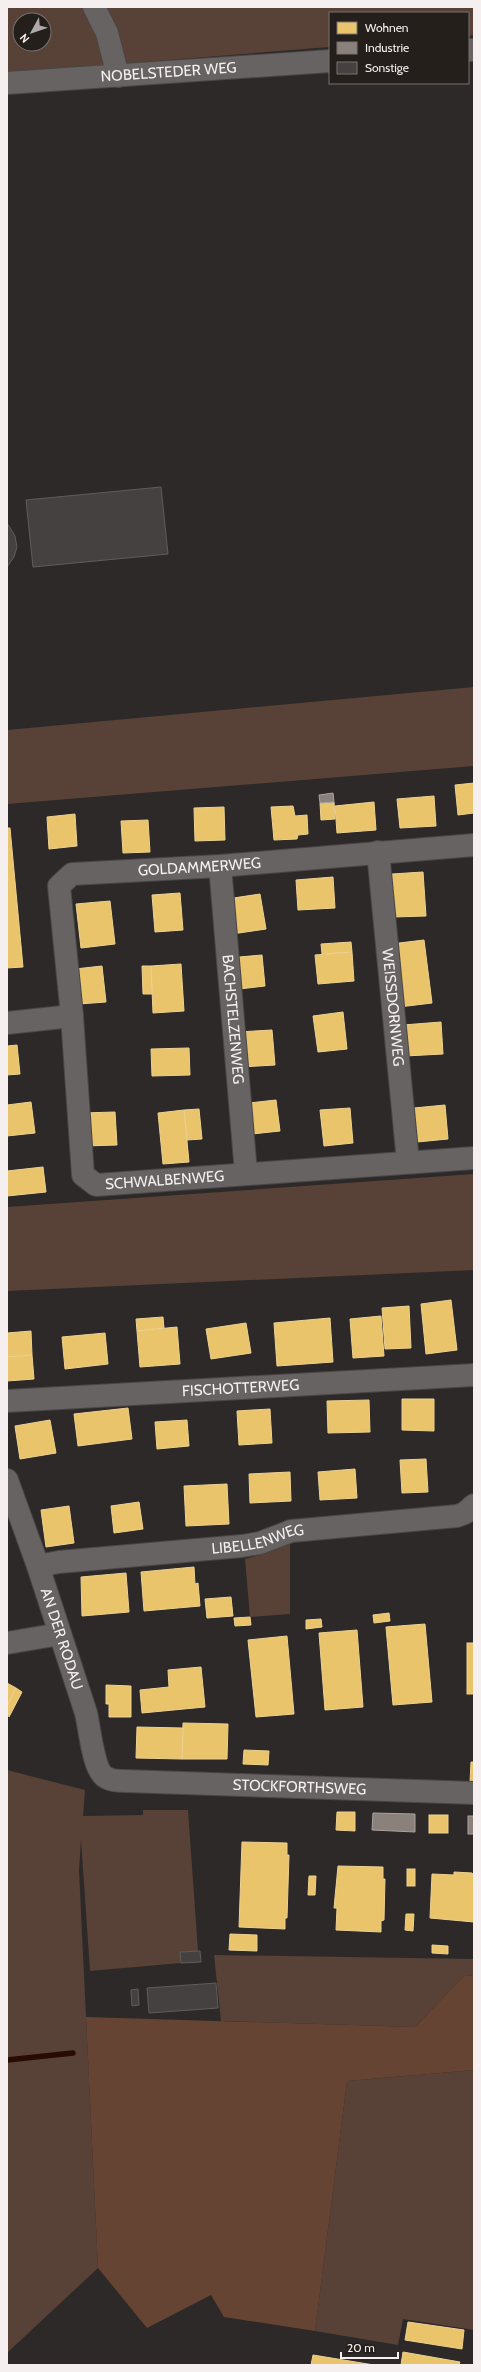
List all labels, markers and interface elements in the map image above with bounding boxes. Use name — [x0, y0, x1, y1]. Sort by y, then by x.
north arrow — [12, 12, 52, 52]
legend — [329, 12, 469, 84]
text: Wohnen — [365, 20, 409, 35]
text: N — [16, 31, 32, 46]
text: Industrie — [365, 40, 409, 55]
street label: NOBELSTEDER WEG — [100, 58, 237, 86]
text: Sonstige — [365, 60, 409, 75]
street label: GOLDAMMERWEG — [137, 854, 262, 879]
street label: WEISSDORNWEG — [378, 947, 408, 1067]
street label: BACHSTELZENWEG — [219, 954, 247, 1085]
street label: SCHWALBENWEG — [105, 1167, 225, 1193]
street label: FISCHOTTERWEG — [182, 1376, 300, 1400]
street label: LIBELLENWEG — [211, 1521, 305, 1558]
street label: AN DER RODAU — [37, 1586, 87, 1692]
street label: STOCKFORTHSWEG — [232, 1776, 367, 1798]
scale bar — [341, 2334, 398, 2360]
text: 20 m — [347, 2340, 375, 2355]

